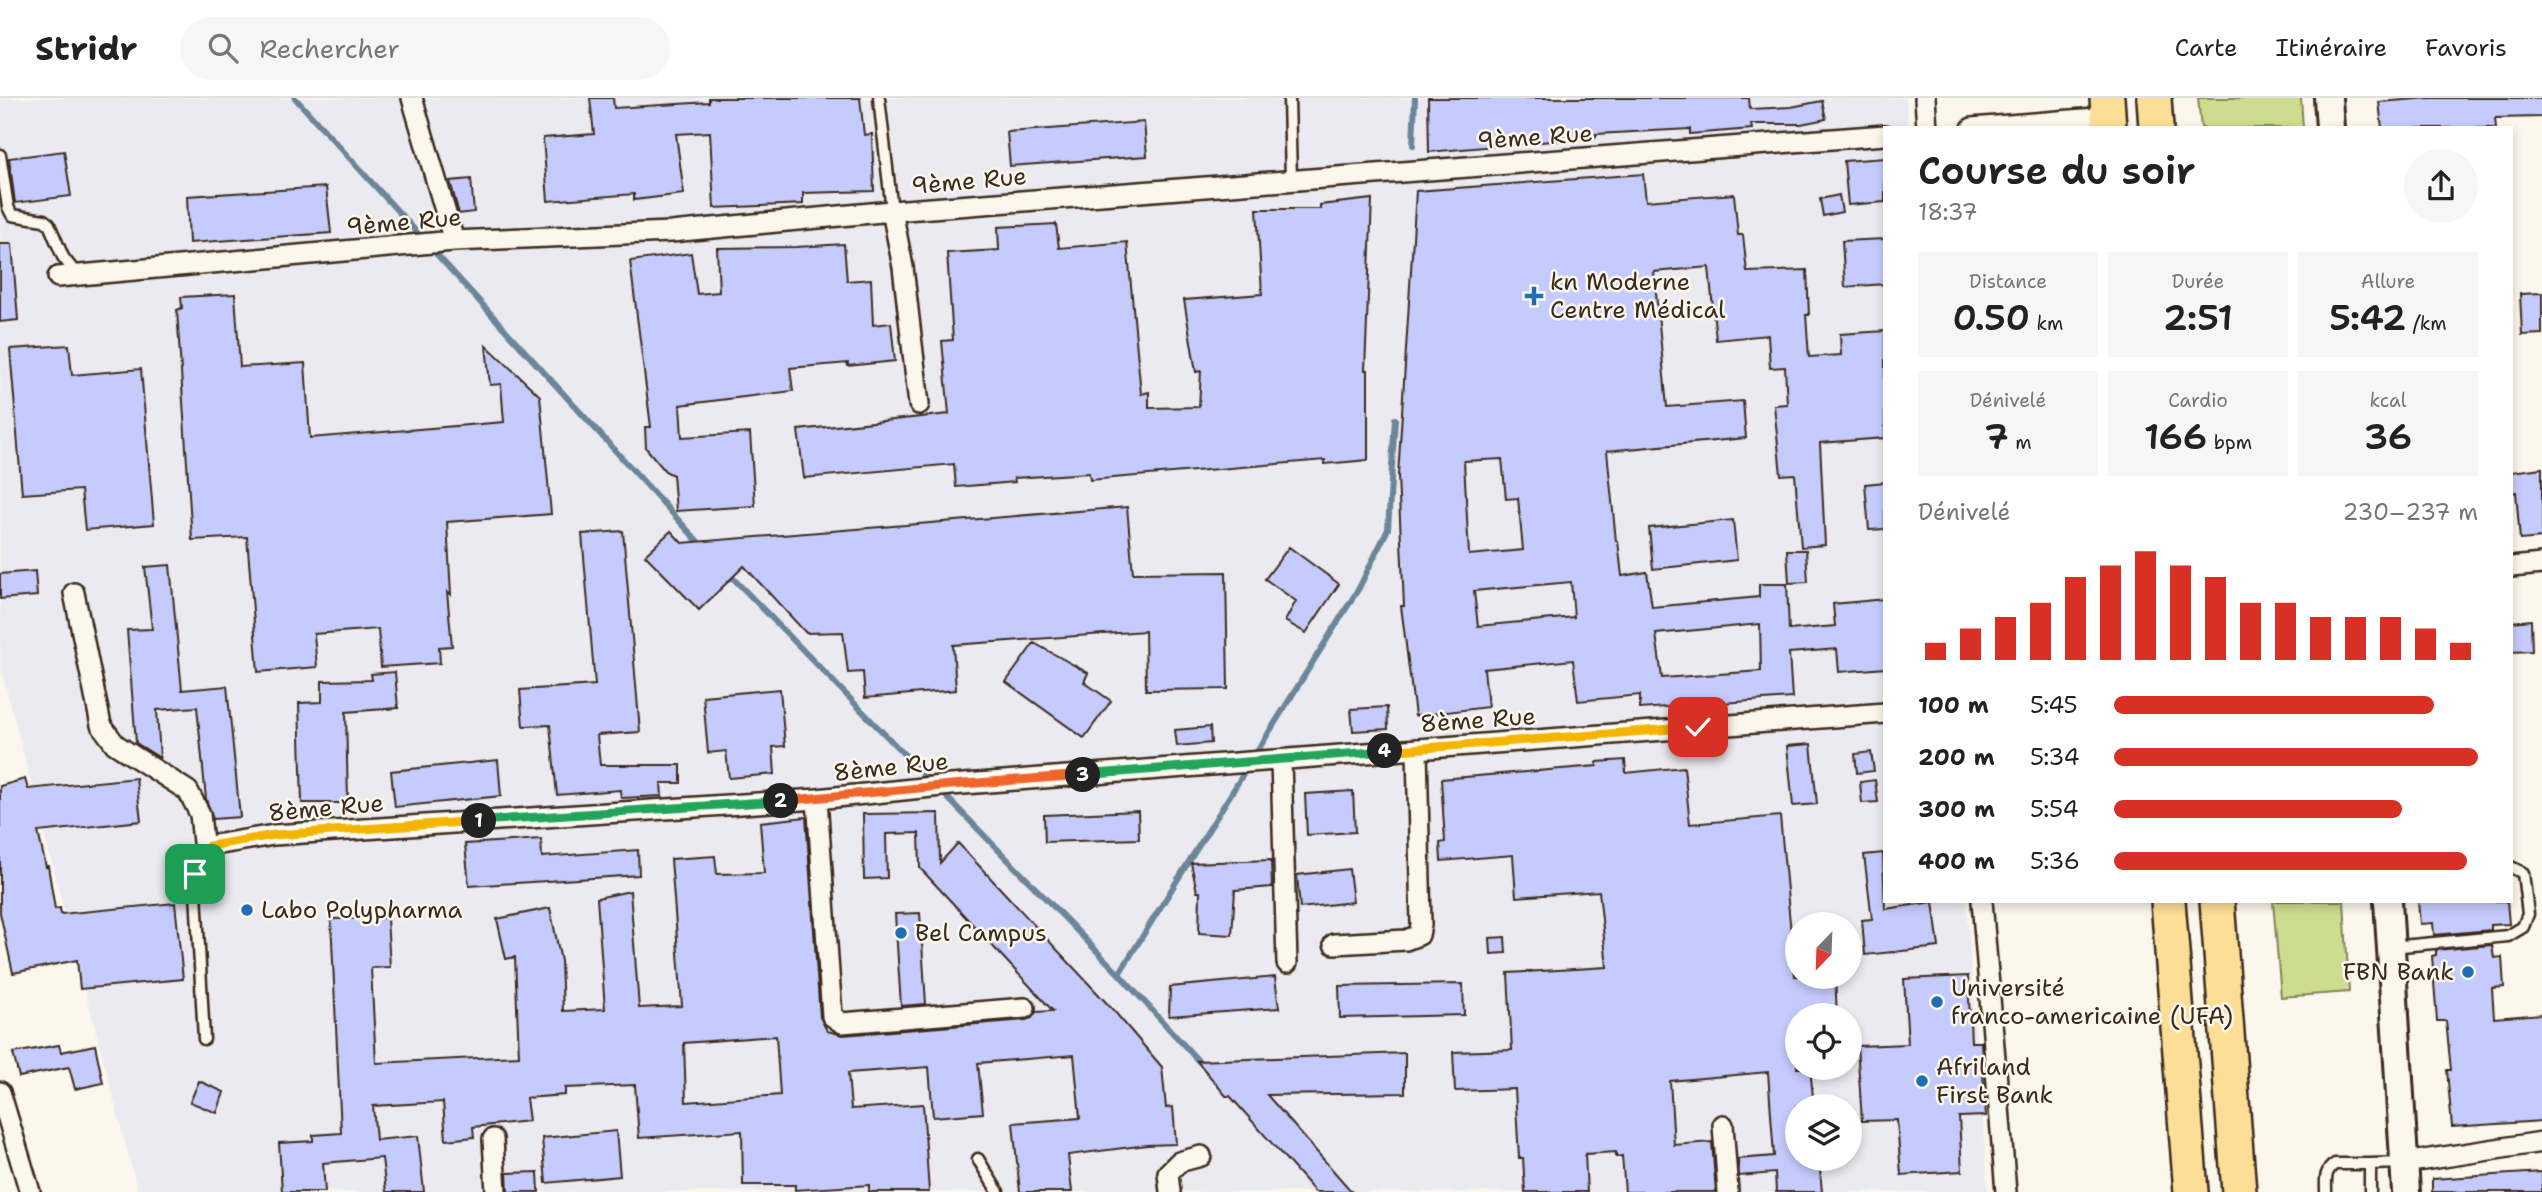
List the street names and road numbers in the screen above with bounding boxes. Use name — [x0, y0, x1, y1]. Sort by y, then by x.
street label: 9ème Rue — [1476, 117, 1594, 157]
street label: 9ème Rue — [910, 160, 1028, 202]
street label: 9ème Rue — [345, 201, 463, 243]
street label: 8ème Rue — [1419, 700, 1537, 740]
street label: 8ème Rue — [832, 745, 950, 789]
street label: 8ème Rue — [267, 787, 385, 829]

